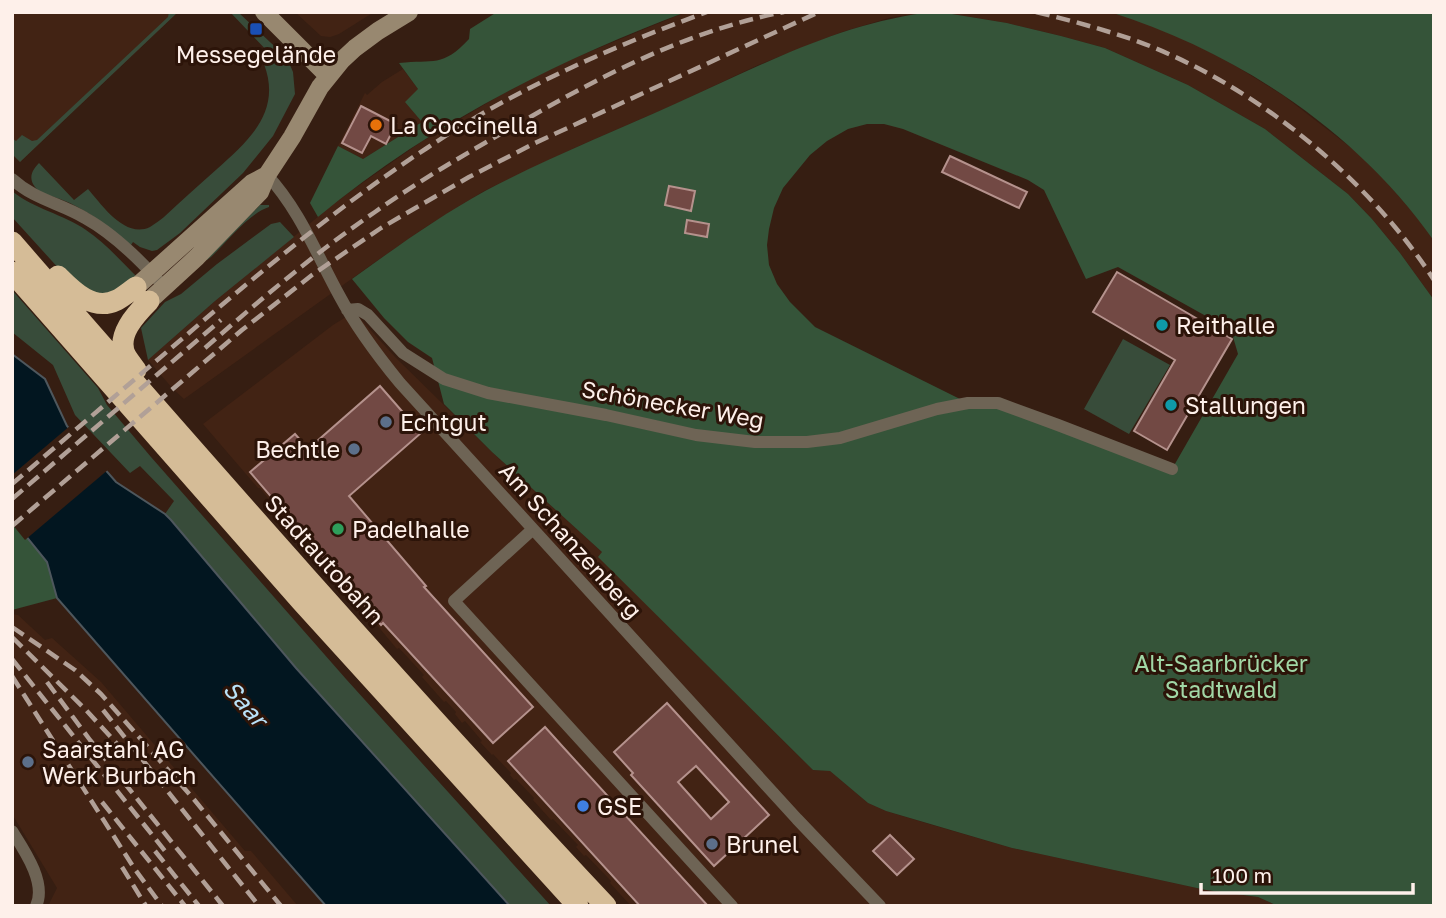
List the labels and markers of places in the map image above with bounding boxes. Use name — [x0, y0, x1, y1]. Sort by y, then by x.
marker: Messegelände — [248, 21, 264, 37]
place label: Messegelände — [176, 40, 336, 68]
place label: La Coccinella — [390, 111, 538, 139]
marker: La Coccinella — [368, 117, 384, 133]
place label: Reithalle — [1176, 311, 1275, 339]
marker: Reithalle — [1154, 317, 1170, 333]
place label: Stallungen — [1185, 391, 1306, 419]
marker: Stallungen — [1163, 397, 1179, 413]
place label: Echtgut — [400, 408, 487, 436]
marker: Echtgut — [378, 414, 394, 430]
place label: Bechtle — [255, 435, 340, 463]
marker: Bechtle — [346, 441, 362, 457]
place label: Padelhalle — [352, 515, 470, 543]
marker: Padelhalle — [330, 521, 346, 537]
place label: Saarstahl AG Werk Burbach — [42, 735, 196, 789]
marker: Saarstahl AG Werk Burbach — [20, 754, 36, 770]
place label: GSE — [597, 792, 642, 820]
marker: GSE — [575, 798, 591, 814]
place label: Brunel — [726, 830, 799, 858]
marker: Brunel — [704, 836, 720, 852]

